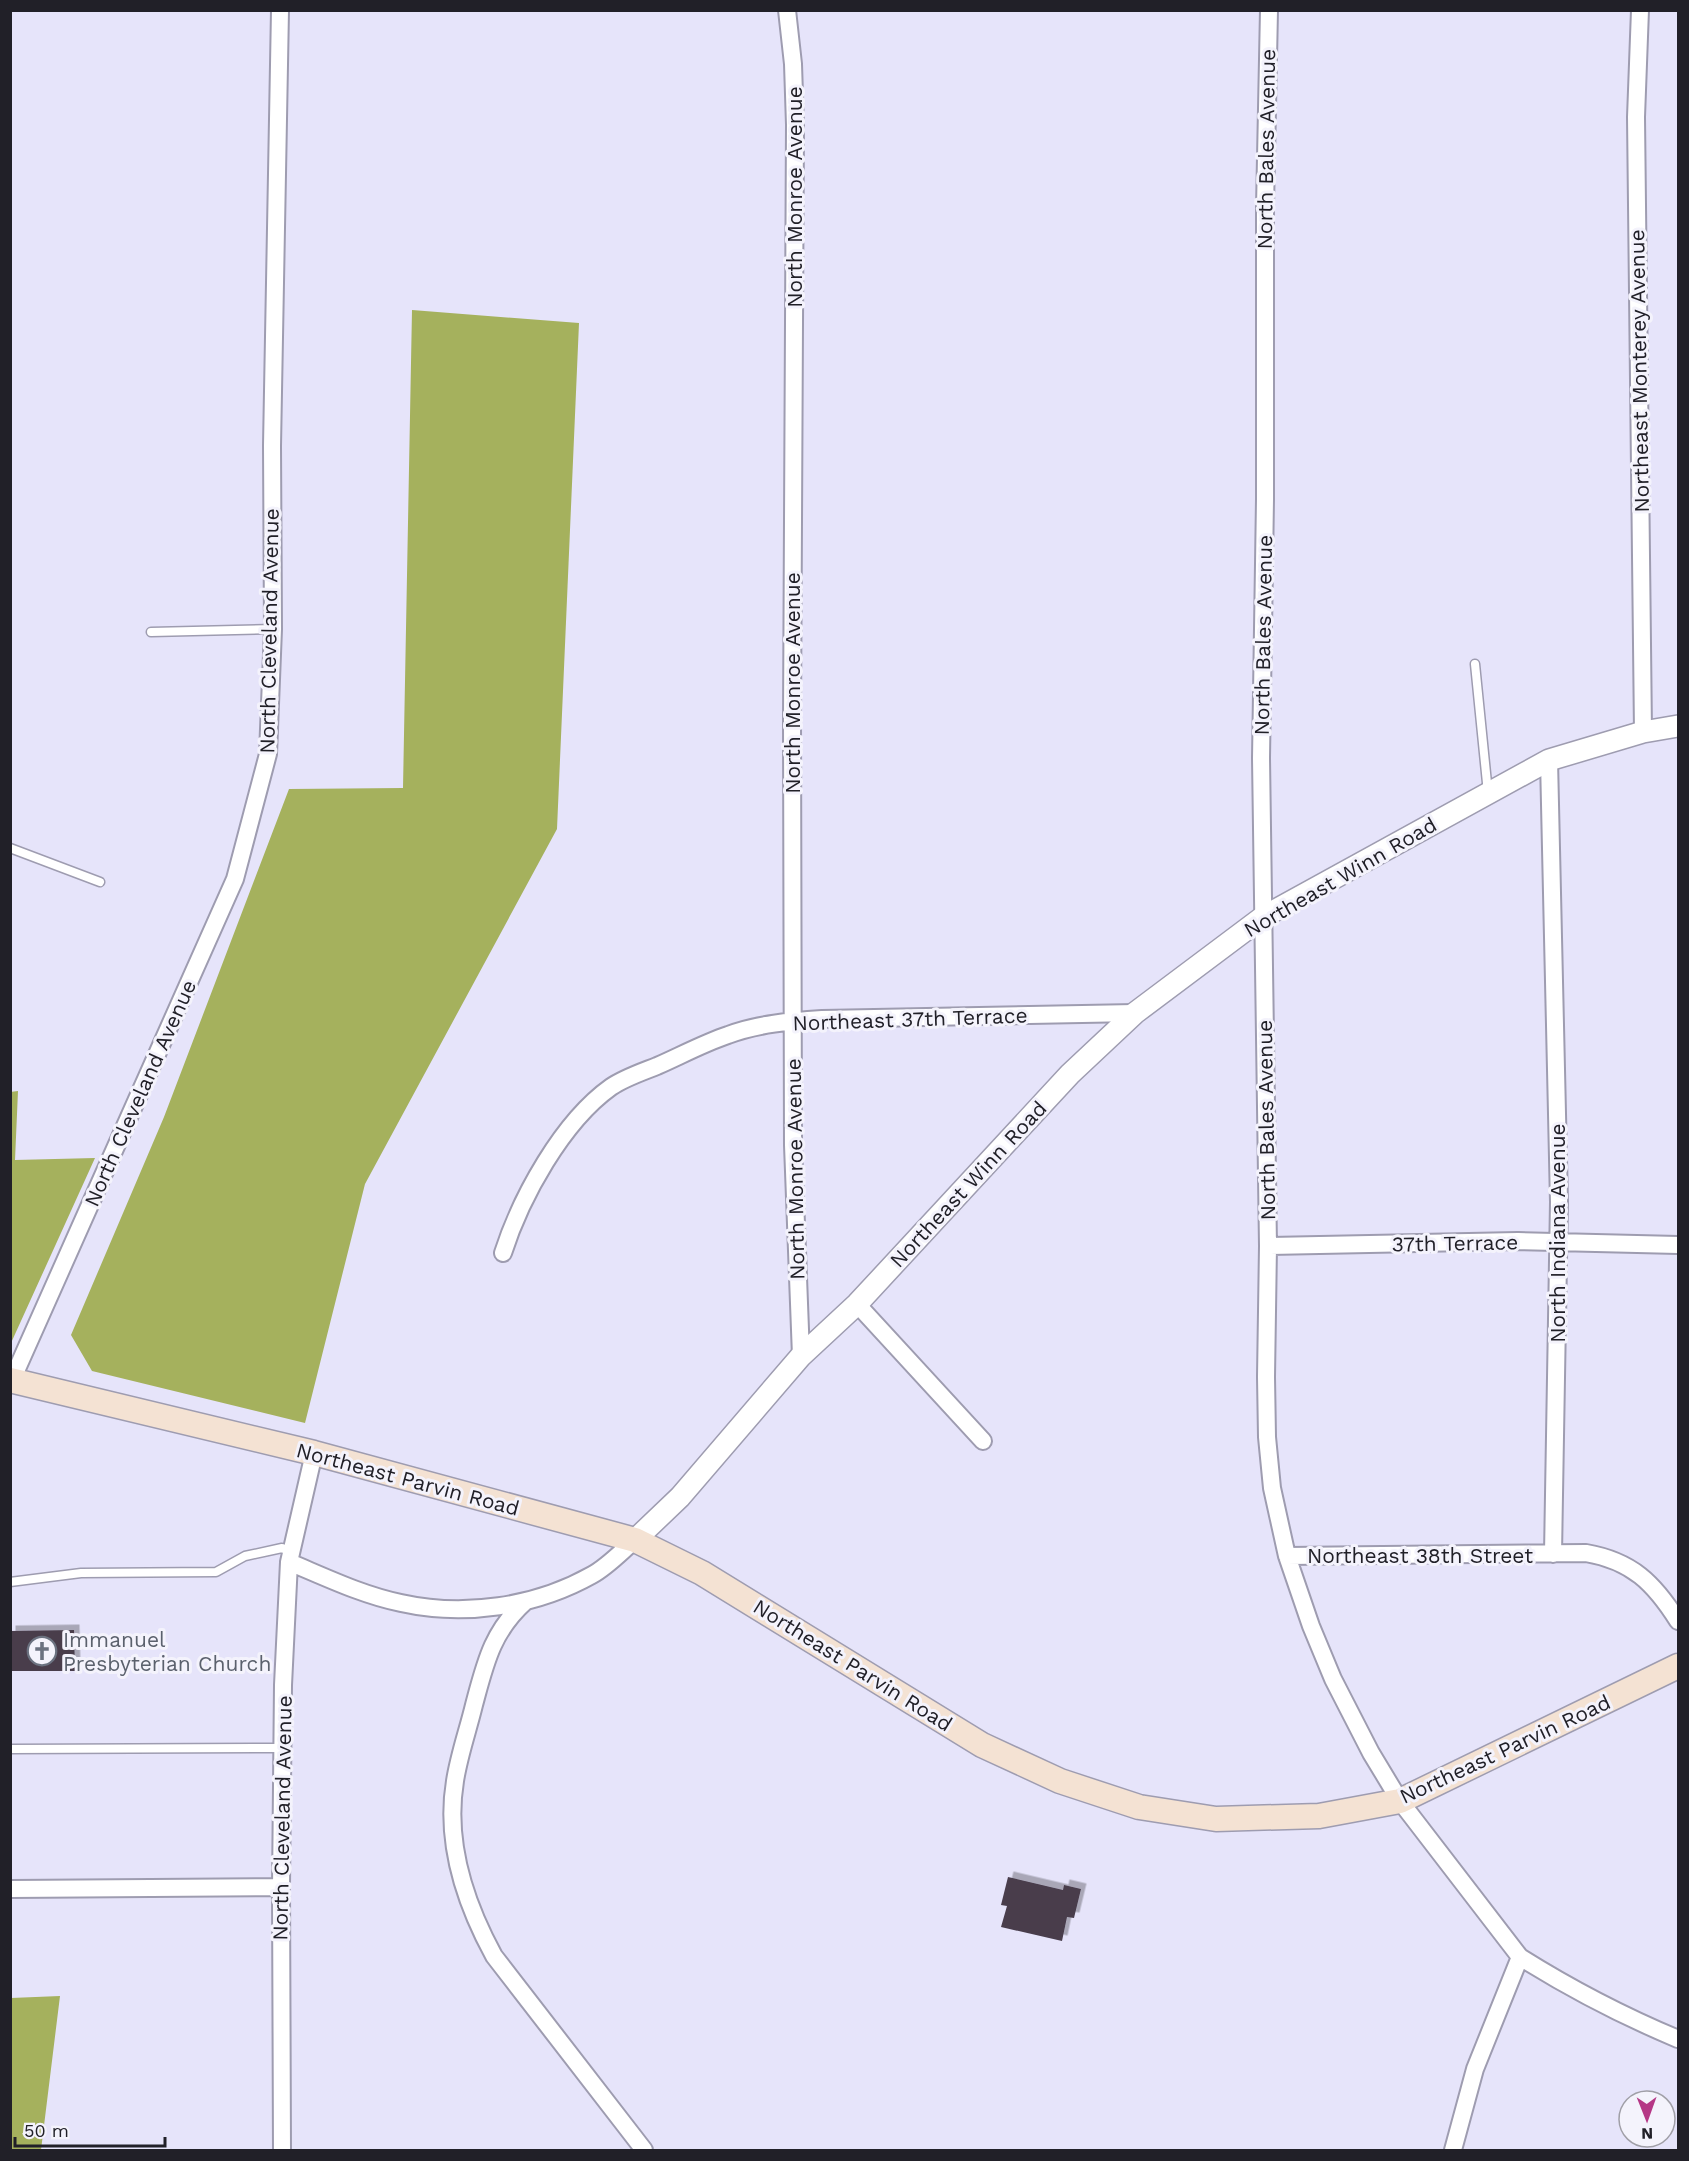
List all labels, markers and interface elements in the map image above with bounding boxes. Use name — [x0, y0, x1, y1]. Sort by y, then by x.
street label: North Bales Avenue — [1252, 49, 1280, 249]
street label: North Monroe Avenue — [782, 86, 807, 308]
street label: Northeast Monterey Avenue — [1624, 229, 1654, 513]
street label: North Cleveland Avenue — [254, 508, 284, 754]
street label: North Bales Avenue — [1249, 535, 1277, 735]
street label: North Monroe Avenue — [780, 572, 805, 794]
street label: Northeast Winn Road — [1239, 812, 1441, 942]
street label: North Cleveland Avenue — [79, 976, 201, 1210]
street label: Northeast 37th Terrace — [792, 1002, 1028, 1036]
street label: North Bales Avenue — [1252, 1020, 1280, 1220]
street label: North Monroe Avenue — [781, 1058, 809, 1280]
street label: Northeast Winn Road — [884, 1096, 1052, 1272]
street label: North Indiana Avenue — [1545, 1123, 1570, 1343]
street label: 37th Terrace — [1391, 1229, 1519, 1257]
street label: Northeast Parvin Road — [294, 1437, 522, 1521]
street label: Northeast 38th Street — [1307, 1543, 1533, 1568]
street label: Northeast Parvin Road — [749, 1594, 957, 1736]
place label: Immanuel Presbyterian Church — [63, 1627, 271, 1676]
church icon: Immanuel Presbyterian Church — [26, 1635, 58, 1667]
street label: Northeast Parvin Road — [1396, 1689, 1614, 1809]
street label: North Cleveland Avenue — [267, 1695, 297, 1941]
north arrow — [1617, 2089, 1677, 2149]
scale bar — [15, 2110, 165, 2148]
text: 50 m — [24, 2120, 69, 2141]
text: N — [1641, 2124, 1653, 2143]

